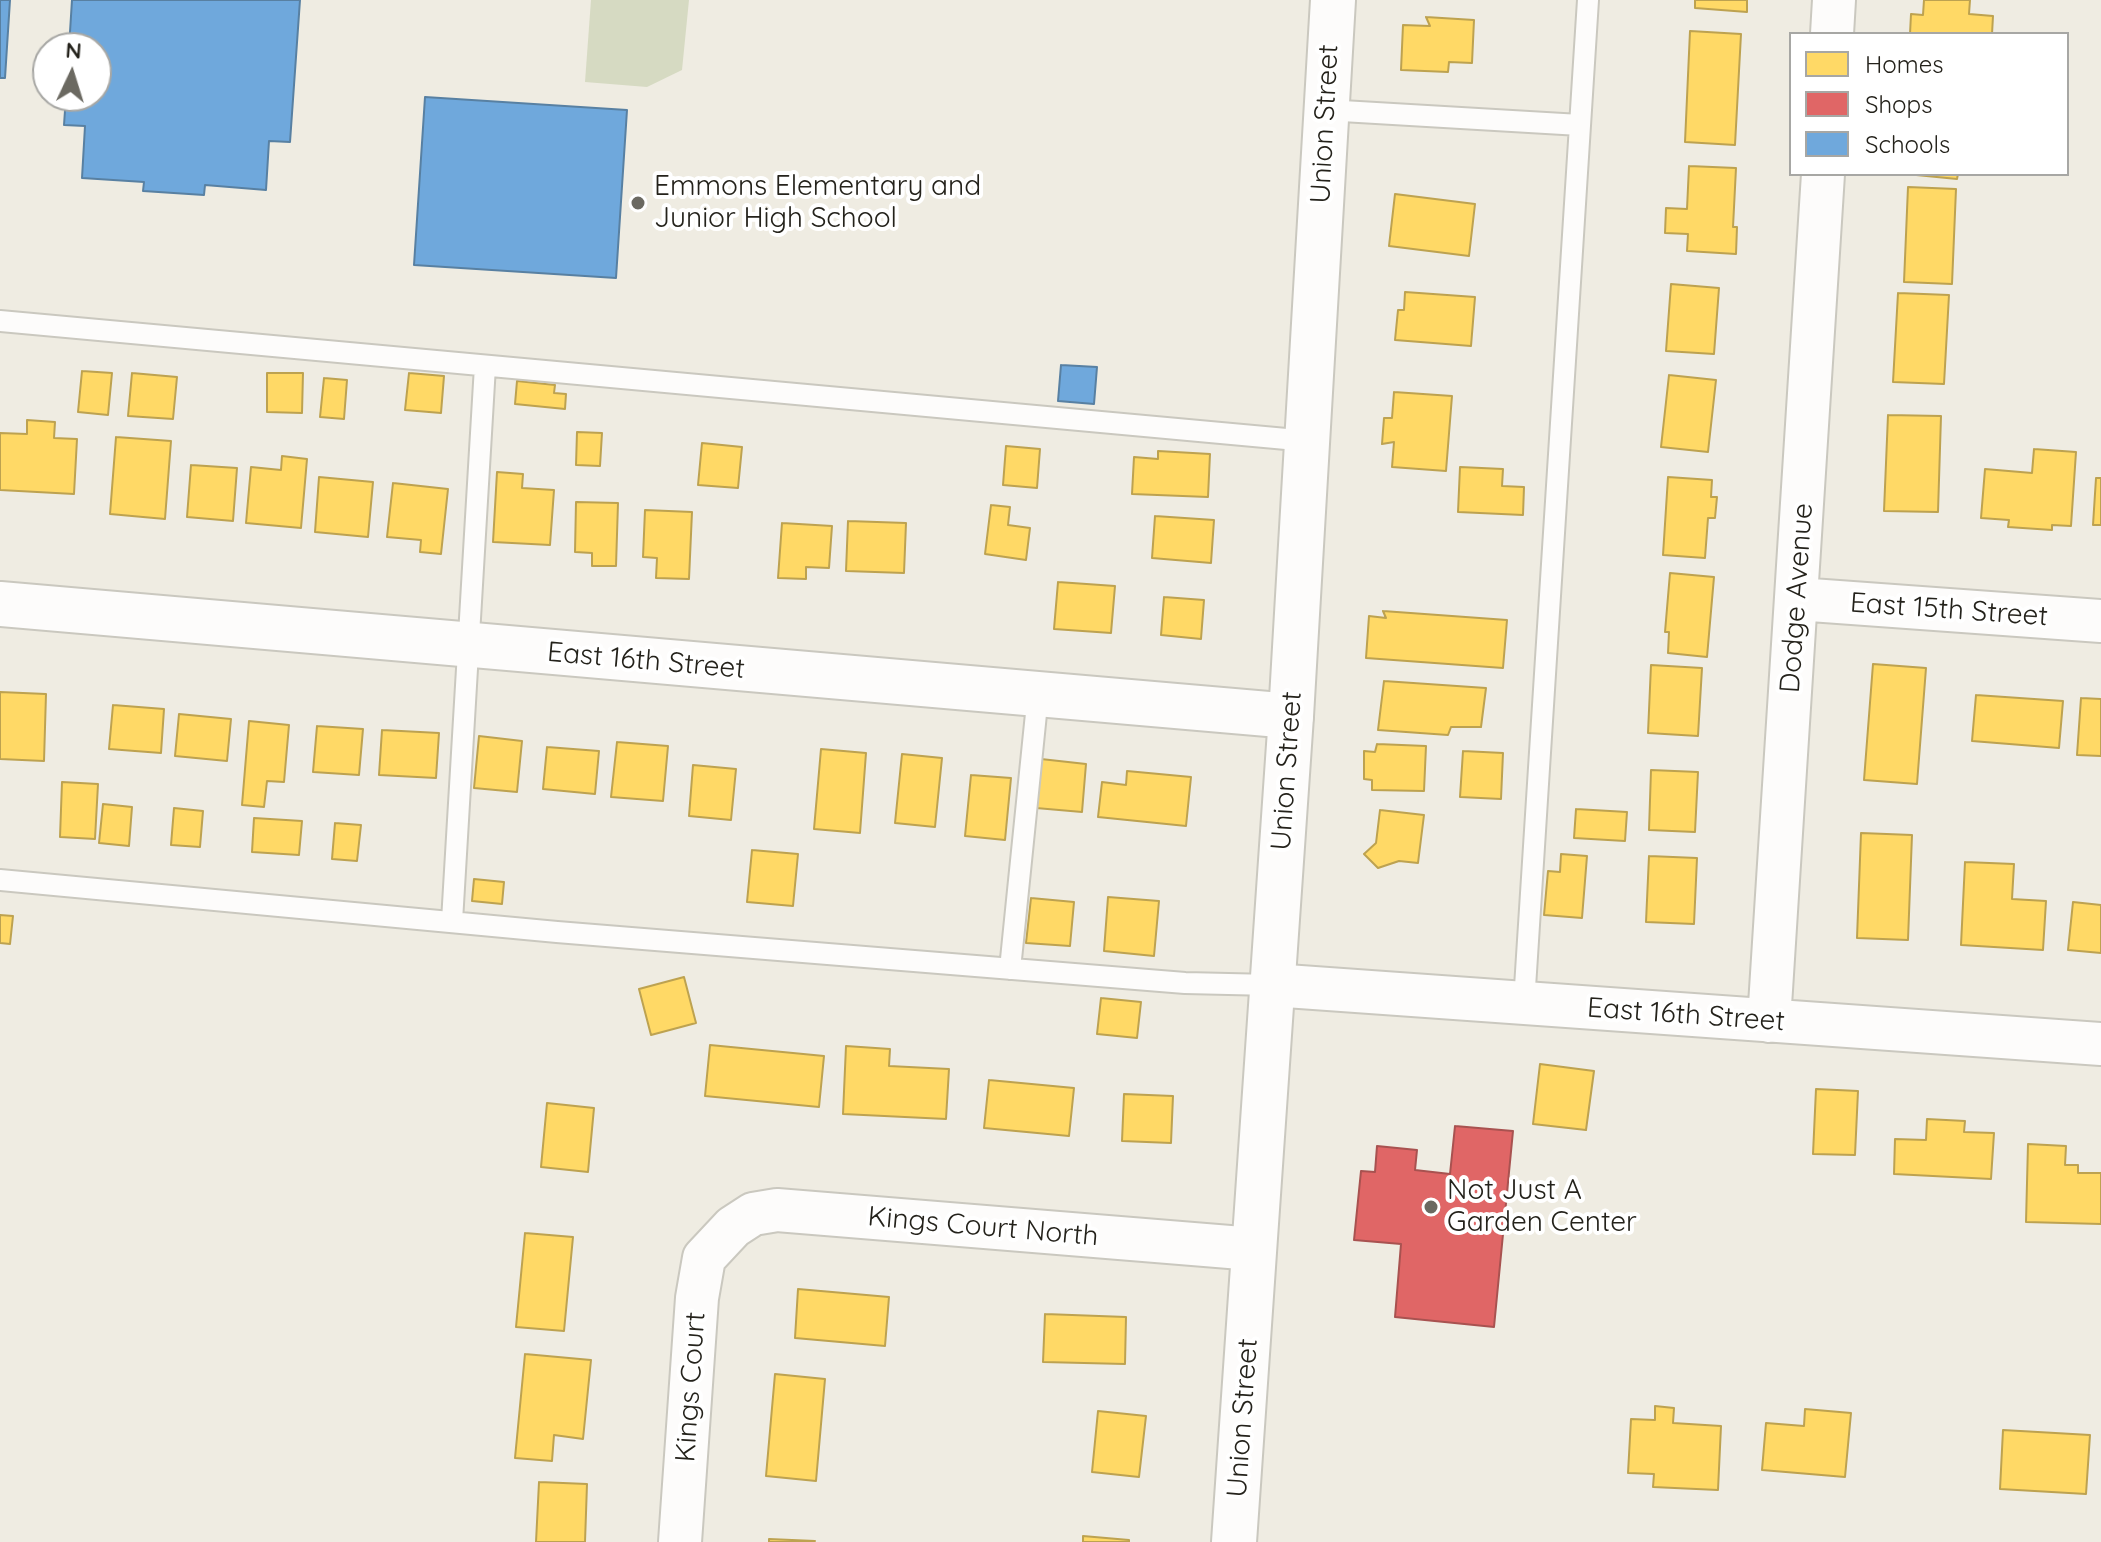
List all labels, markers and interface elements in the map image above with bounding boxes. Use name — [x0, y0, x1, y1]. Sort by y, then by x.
north arrow — [32, 32, 112, 112]
legend — [1789, 32, 2069, 176]
text: N — [64, 36, 83, 65]
street label: Union Street — [1304, 44, 1346, 204]
text: Homes — [1865, 49, 1943, 79]
text: Shops — [1865, 89, 1932, 119]
text: Schools — [1865, 129, 1950, 159]
place label: Emmons Elementary and Junior High School — [654, 170, 981, 236]
marker: Emmons Elementary and Junior High School — [629, 194, 647, 212]
street label: Dodge Avenue — [1774, 502, 1820, 694]
street label: East 15th Street — [1849, 586, 2049, 634]
street label: East 16th Street — [546, 636, 746, 686]
street label: Union Street — [1265, 690, 1309, 852]
street label: East 16th Street — [1586, 991, 1786, 1039]
place label: Not Just A Garden Center — [1447, 1174, 1637, 1240]
marker: Not Just A Garden Center — [1422, 1198, 1440, 1216]
street label: Kings Court North — [866, 1200, 1100, 1254]
street label: Kings Court — [669, 1311, 713, 1463]
street label: Union Street — [1221, 1337, 1265, 1499]

